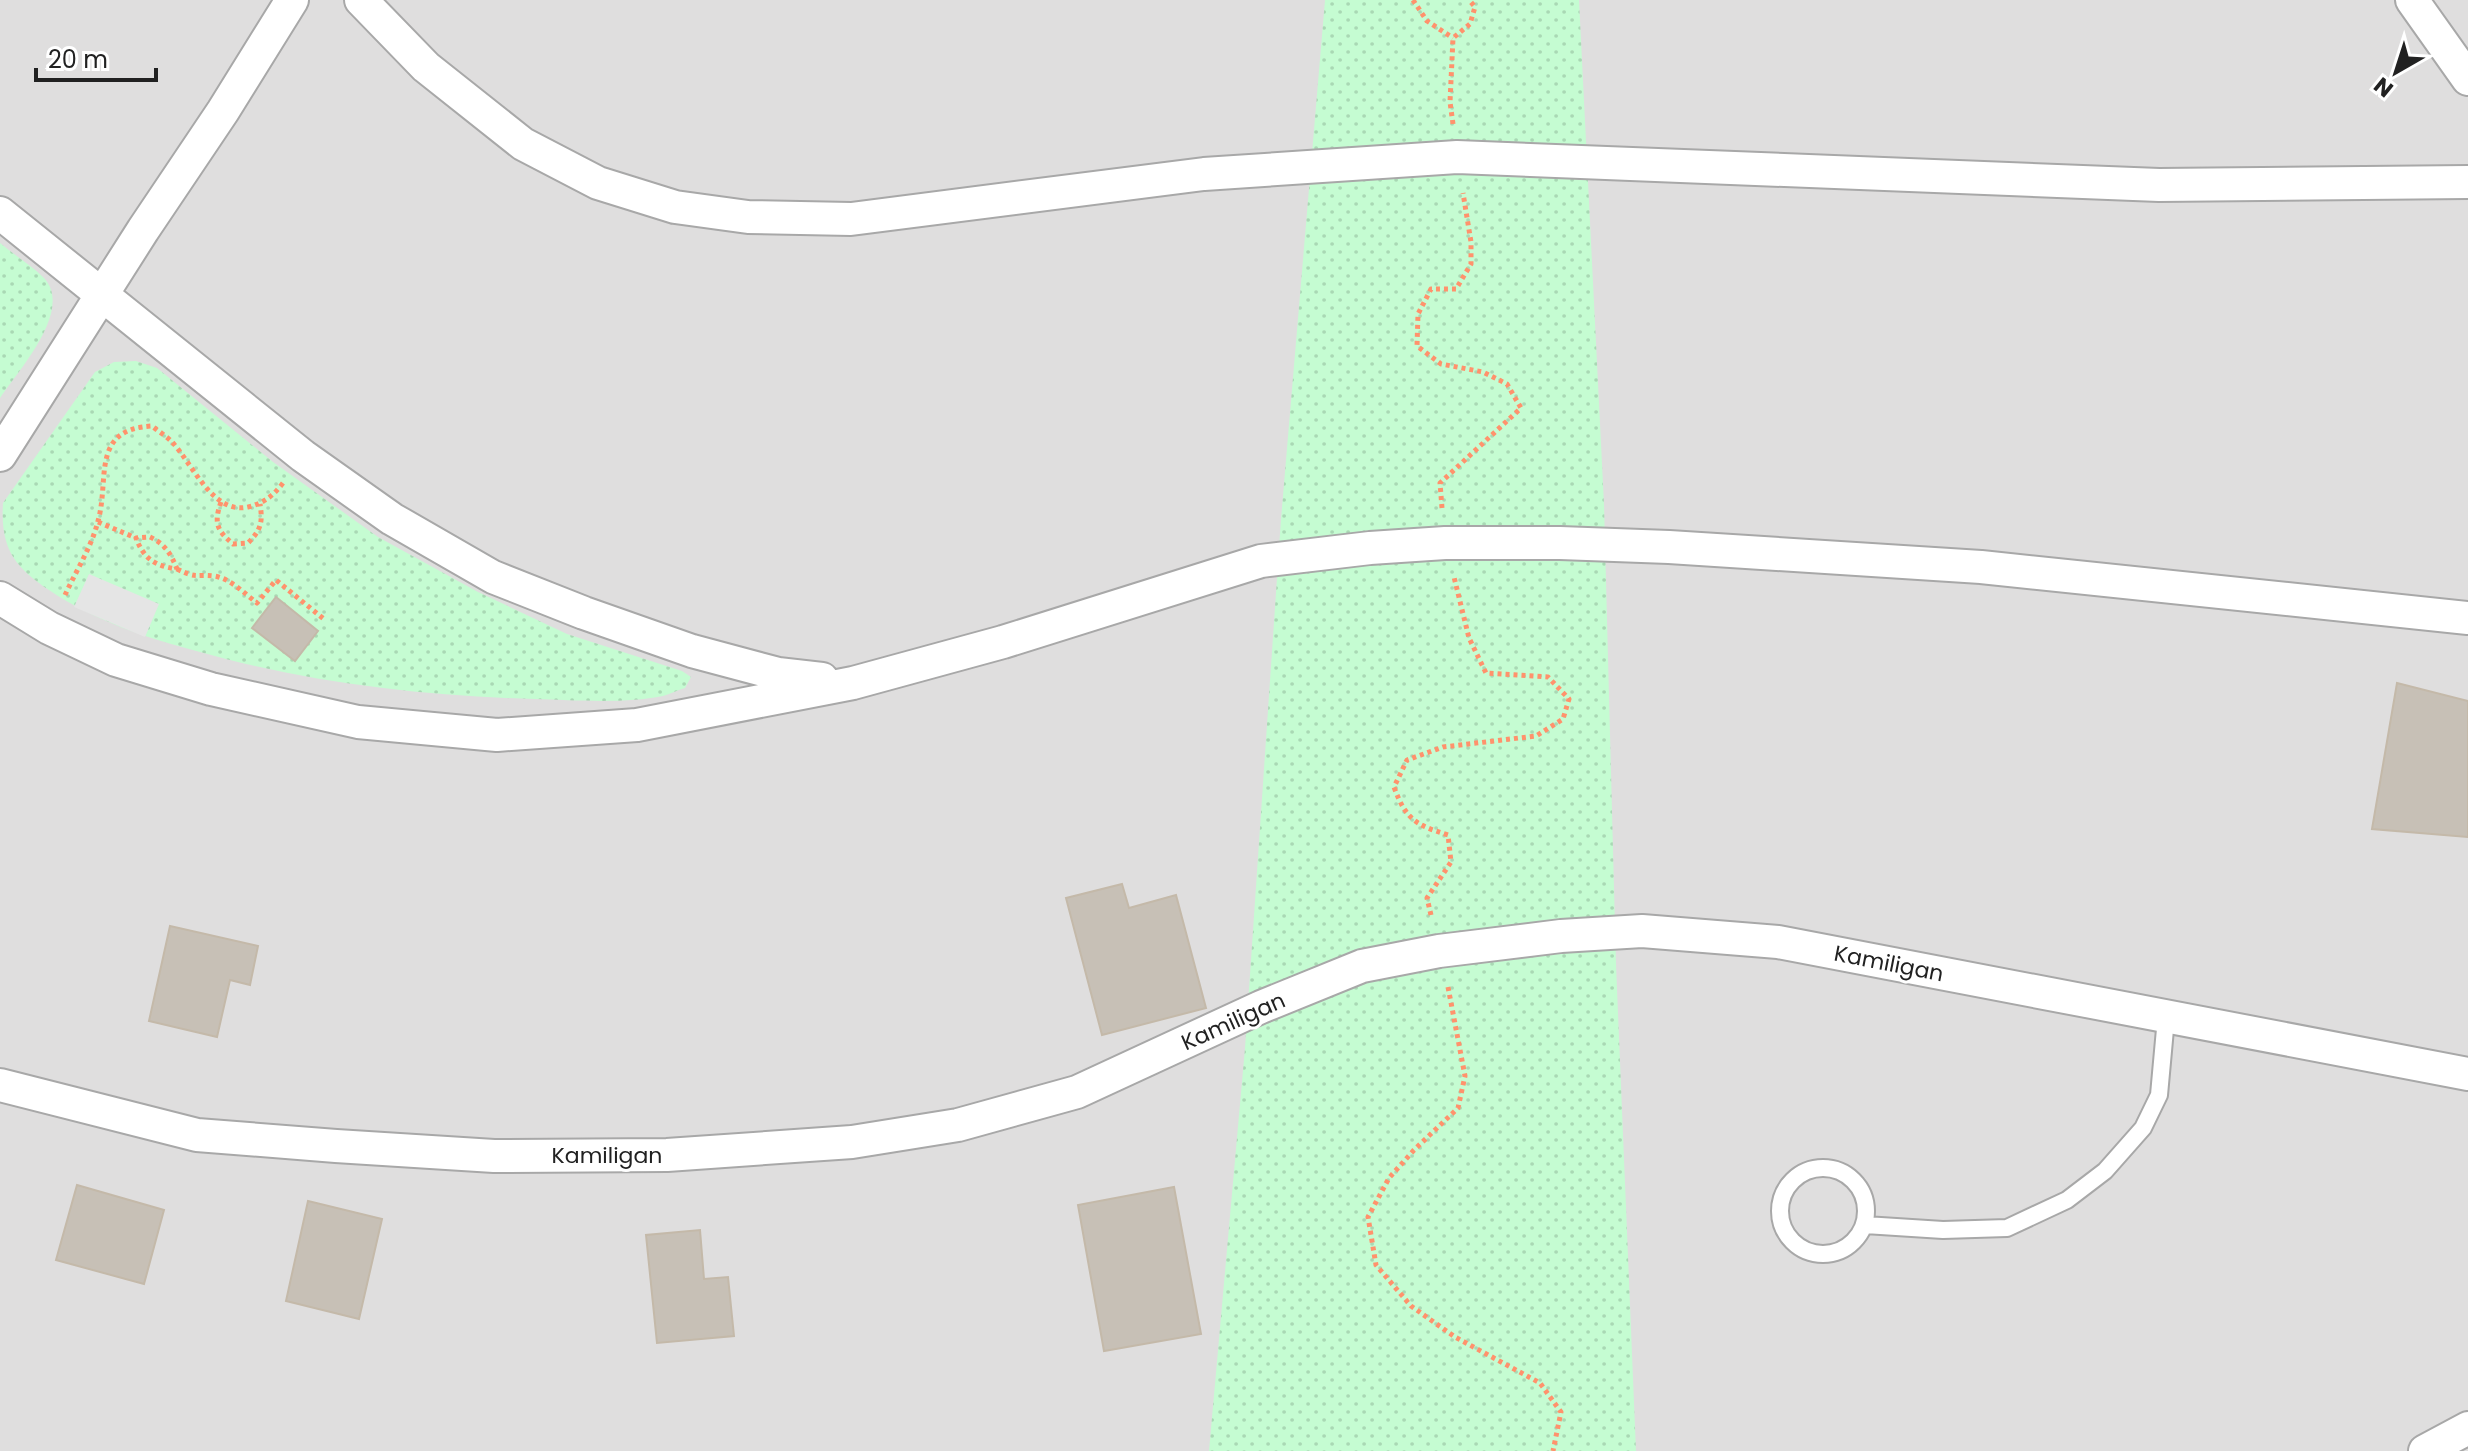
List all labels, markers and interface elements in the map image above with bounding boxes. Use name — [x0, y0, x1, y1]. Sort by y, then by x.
scale bar — [36, 32, 156, 82]
north arrow — [2356, 32, 2436, 112]
text: 20 m — [48, 43, 108, 76]
text: N — [2368, 70, 2400, 104]
street label: Kamiligan — [1832, 938, 1946, 989]
street label: Kamiligan — [1176, 985, 1290, 1058]
street label: Kamiligan — [552, 1140, 662, 1171]

